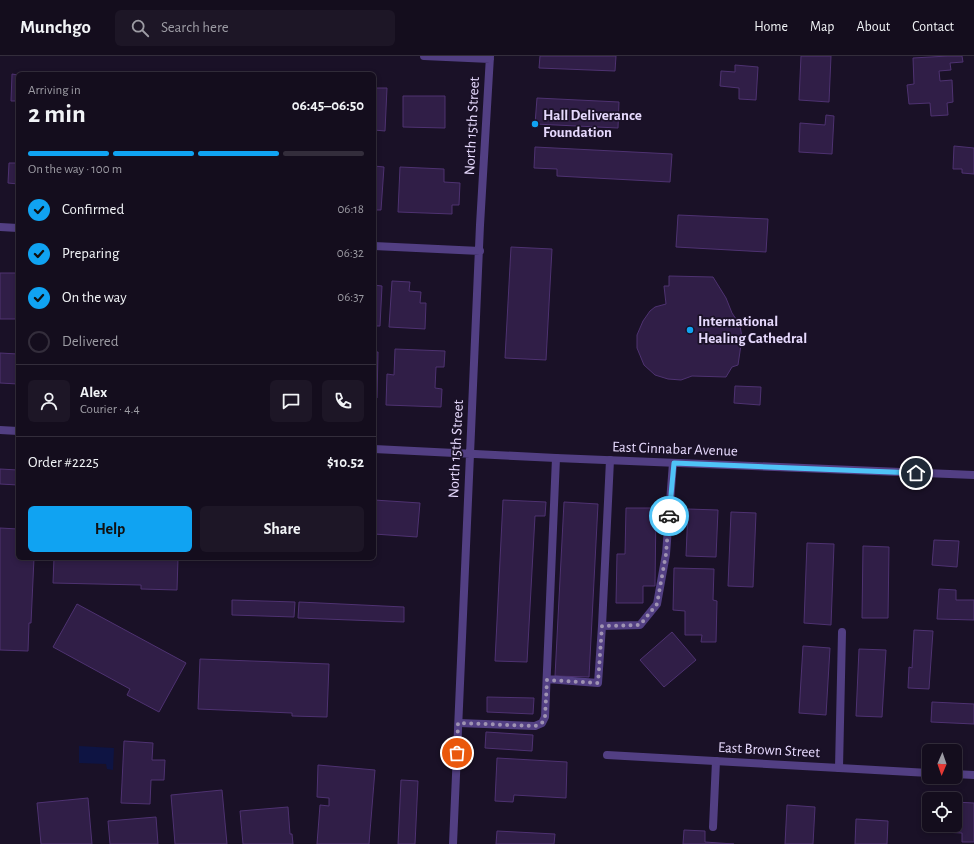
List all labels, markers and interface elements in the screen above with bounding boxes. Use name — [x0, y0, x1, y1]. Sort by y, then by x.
search box — [115, 10, 395, 46]
icon: search — [129, 17, 151, 39]
text: Munchgo — [20, 18, 91, 37]
text: Search here — [161, 20, 229, 35]
text: Home — [754, 20, 788, 34]
text: Map — [810, 20, 834, 34]
text: About — [856, 20, 890, 34]
text: Contact — [912, 20, 954, 34]
street label: North 15th Street — [462, 76, 482, 176]
text: Arriving in — [28, 84, 81, 97]
text: 06:45–06:50 — [292, 98, 364, 113]
text: 2 min — [28, 101, 86, 127]
place label: Hall Deliverance Foundation — [543, 108, 642, 140]
marker: Hall Deliverance Foundation — [530, 119, 540, 129]
text: On the way · 100 m — [28, 163, 122, 176]
icon: check — [28, 199, 50, 221]
text: Confirmed — [62, 202, 124, 217]
text: 06:18 — [337, 203, 364, 216]
icon: check — [28, 243, 50, 265]
text: Preparing — [62, 246, 119, 261]
text: 06:32 — [337, 247, 364, 260]
icon: check — [28, 287, 50, 309]
text: On the way — [62, 290, 127, 305]
text: 06:37 — [337, 291, 364, 304]
place label: International Healing Cathedral — [698, 314, 807, 346]
marker: International Healing Cathedral — [685, 325, 695, 335]
text: Delivered — [62, 334, 119, 349]
button: person — [28, 380, 70, 422]
button: chat — [270, 380, 312, 422]
button: phone — [322, 380, 364, 422]
text: Alex — [80, 385, 107, 400]
street label: North 15th Street — [446, 399, 466, 499]
text: Courier · 4.4 — [80, 403, 140, 416]
street label: East Cinnabar Avenue — [612, 439, 738, 459]
text: Order #2225 — [28, 455, 99, 470]
text: $10.52 — [327, 455, 364, 470]
pin — [899, 456, 933, 490]
icon: home — [905, 462, 927, 484]
courier — [649, 496, 689, 536]
icon: car — [658, 505, 680, 527]
button: Help — [28, 506, 192, 552]
button: Share — [200, 506, 364, 552]
pin — [440, 736, 474, 770]
street label: East Brown Street — [718, 740, 821, 760]
icon: bag — [446, 742, 468, 764]
north arrow — [922, 744, 962, 784]
map controls — [922, 744, 962, 832]
button: locate — [922, 792, 962, 832]

